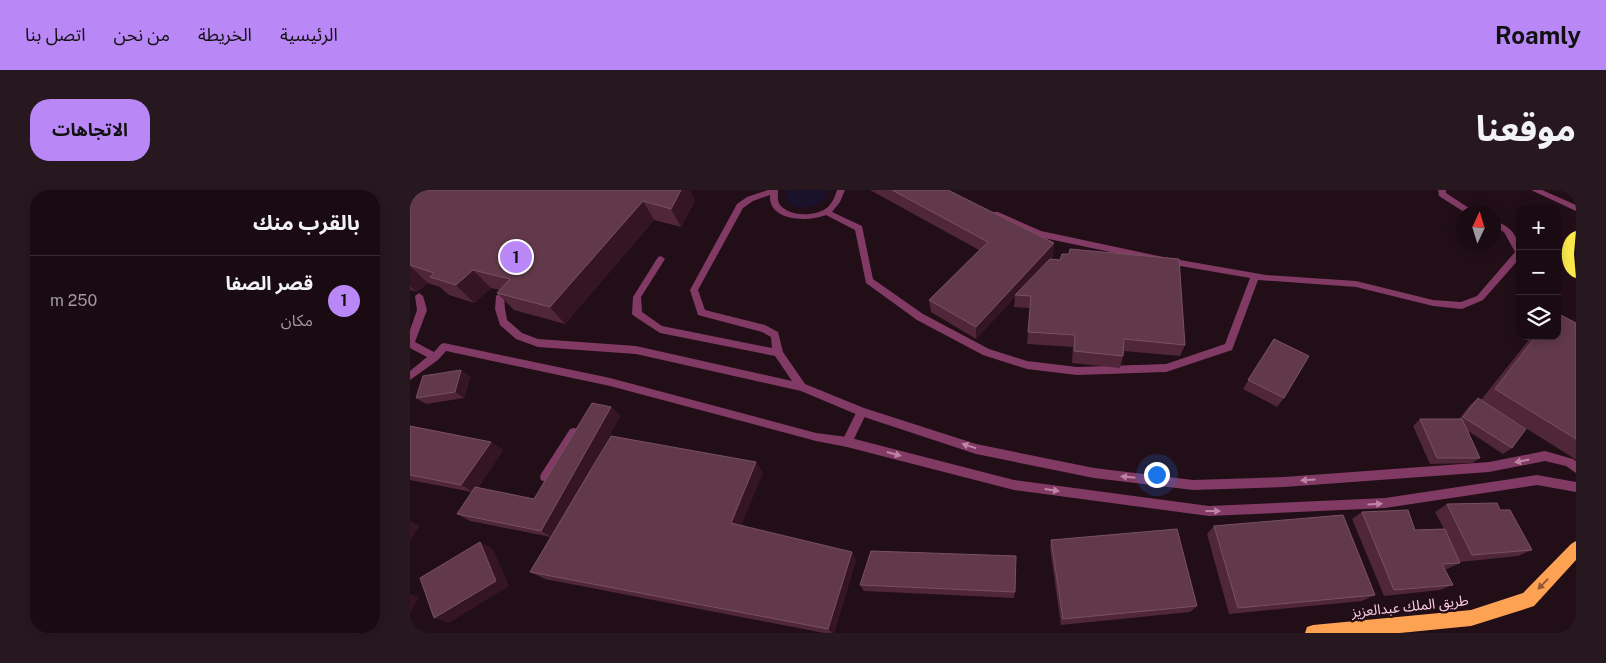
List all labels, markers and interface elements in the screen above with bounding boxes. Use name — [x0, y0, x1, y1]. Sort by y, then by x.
text: Roamly — [1495, 21, 1581, 49]
text: اتصل بنا — [25, 24, 86, 45]
text: من نحن — [114, 24, 170, 45]
text: الخريطة — [198, 24, 252, 45]
text: الرئيسية — [280, 24, 338, 45]
button: الاتجاهات — [30, 99, 150, 161]
text: موقعنا — [1476, 108, 1576, 149]
north arrow — [1456, 205, 1501, 250]
map controls — [1516, 205, 1561, 340]
button: + — [1516, 205, 1561, 250]
text: بالقرب منك — [253, 210, 360, 235]
pin: 1 — [500, 238, 532, 276]
button: − — [1516, 250, 1561, 295]
text: قصر الصفا — [225, 272, 313, 294]
text: 250 m — [50, 291, 97, 310]
text: 1 — [341, 291, 347, 310]
button: layers — [1516, 295, 1561, 340]
text: مكان — [281, 311, 313, 330]
one-way arrow — [961, 442, 976, 450]
one-way arrow — [886, 450, 901, 458]
one-way arrow — [1513, 457, 1529, 465]
your location — [1144, 462, 1170, 488]
one-way arrow — [1120, 473, 1136, 481]
one-way arrow — [1299, 477, 1315, 485]
one-way arrow — [1044, 486, 1060, 494]
one-way arrow — [1368, 499, 1384, 507]
one-way arrow — [1205, 507, 1221, 515]
one-way arrow — [1537, 578, 1549, 590]
street label: طريق الملك عبدالعزيز — [1350, 592, 1469, 622]

